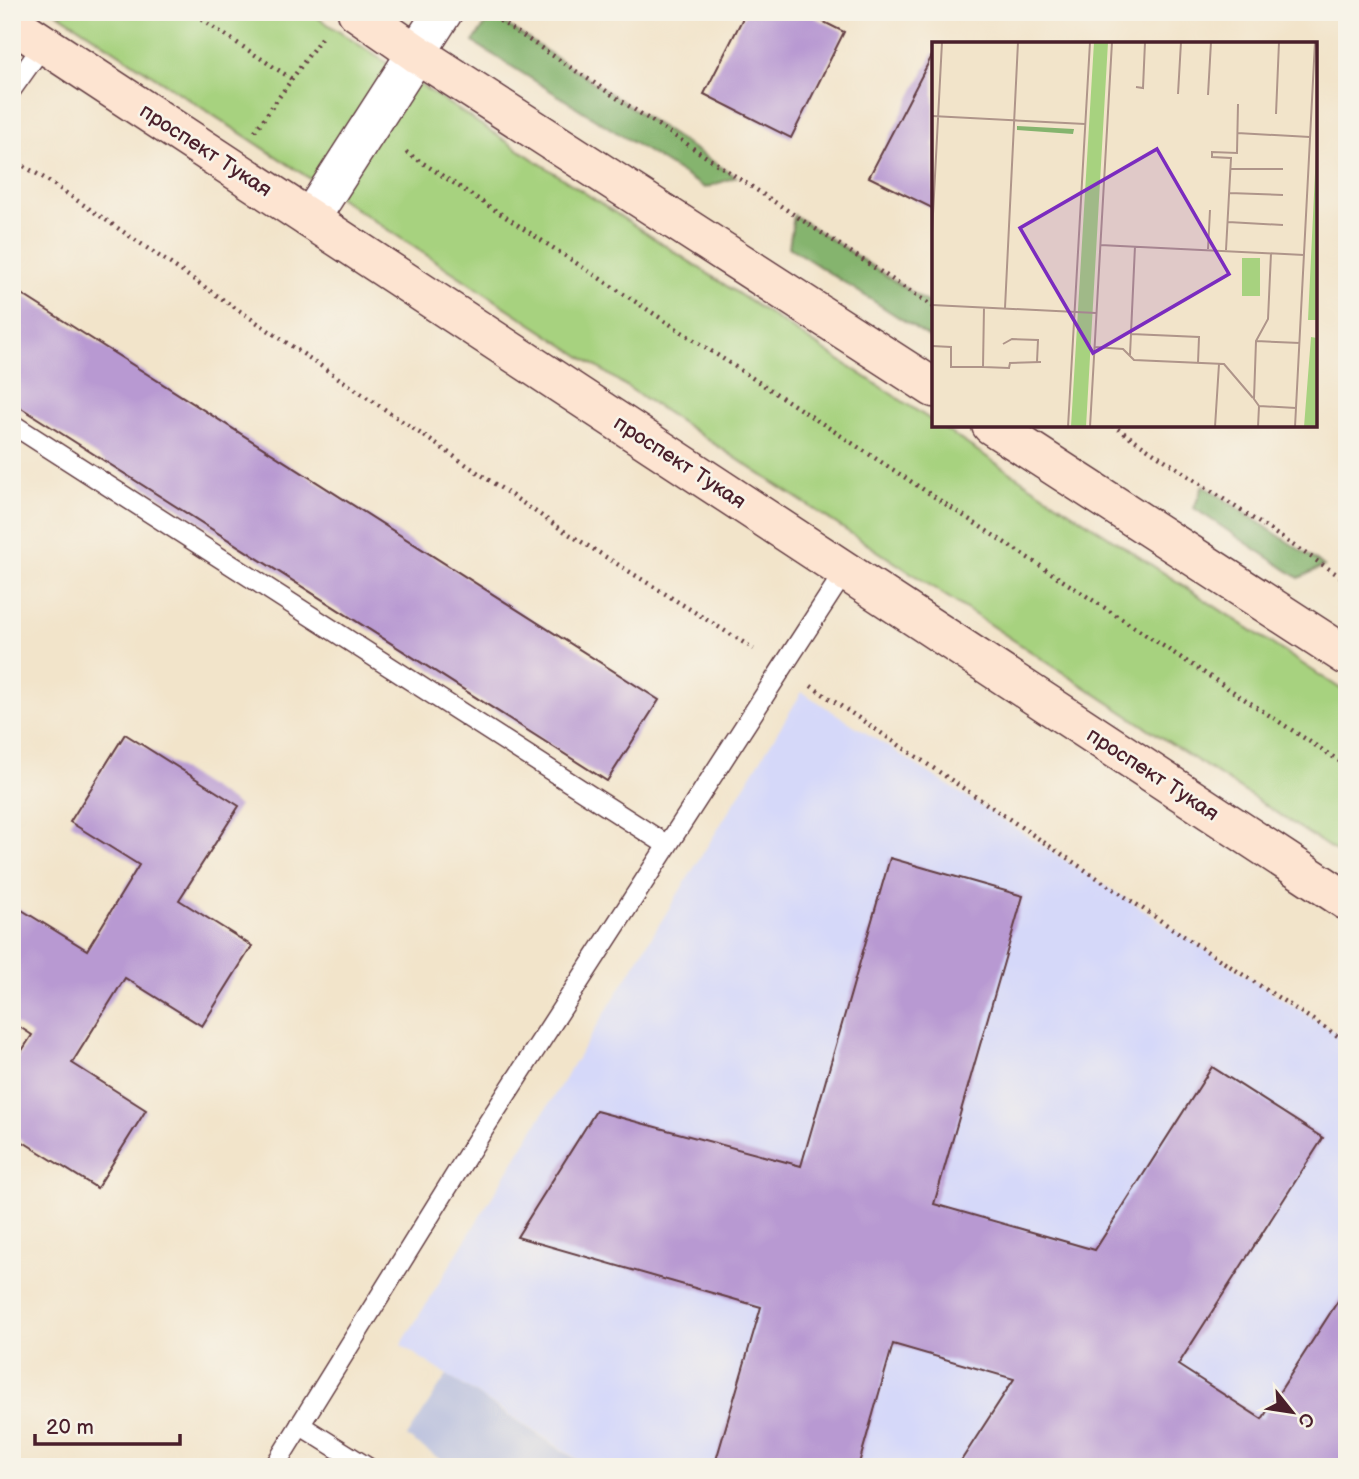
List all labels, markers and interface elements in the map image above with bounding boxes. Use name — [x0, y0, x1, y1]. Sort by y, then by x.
inset map — [932, 42, 1317, 427]
street label: проспект Тукая — [135, 98, 276, 202]
street label: проспект Тукая — [609, 410, 750, 514]
street label: проспект Тукая — [1082, 722, 1223, 826]
north arrow — [1258, 1378, 1328, 1448]
scale bar — [35, 1402, 180, 1446]
text: С — [1292, 1408, 1319, 1431]
text: 20 m — [46, 1415, 94, 1440]

